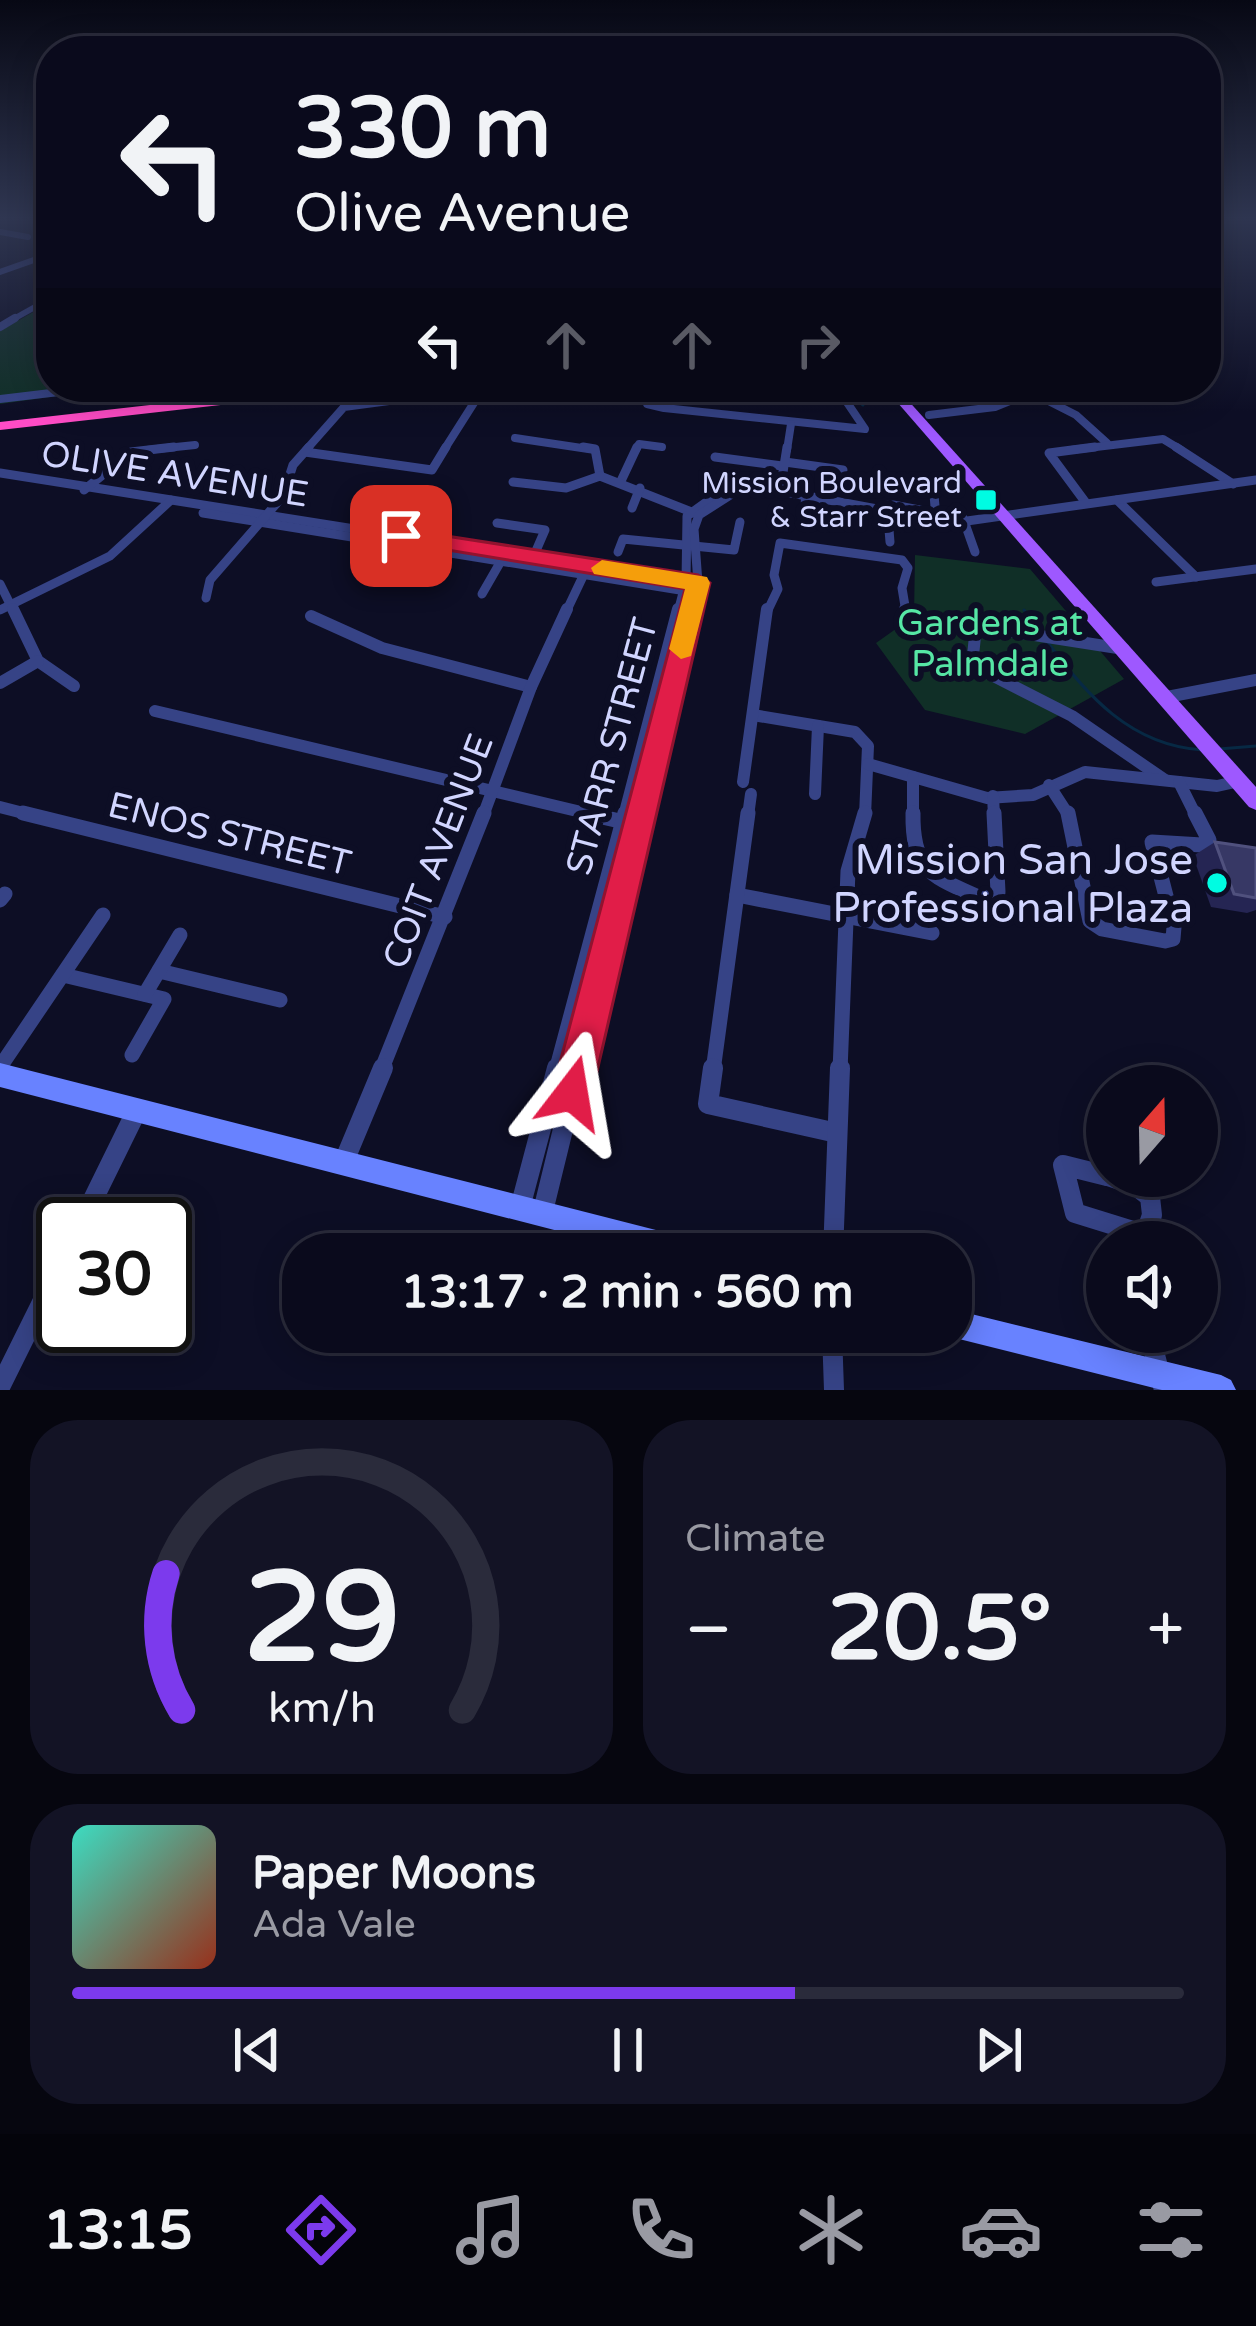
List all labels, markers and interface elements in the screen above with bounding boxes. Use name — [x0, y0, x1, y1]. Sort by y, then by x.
text: 330 m — [294, 79, 551, 180]
icon: left — [96, 84, 252, 240]
text: Olive Avenue — [294, 181, 630, 246]
icon: left — [407, 312, 473, 378]
icon: ahead — [533, 312, 599, 378]
icon: ahead — [659, 312, 725, 378]
icon: right — [785, 312, 851, 378]
street label: OLIVE AVENUE — [38, 432, 311, 517]
place label: Mission Boulevard & Starr Street — [701, 465, 962, 536]
pin — [350, 485, 452, 587]
marker: Mission Boulevard & Starr Street — [973, 487, 999, 513]
icon: arrive — [368, 503, 434, 569]
park label: Gardens at Palmdale — [897, 602, 1083, 686]
street label: STARR STREET — [557, 613, 667, 880]
street label: COIT AVENUE — [374, 728, 503, 975]
street label: ENOS STREET — [104, 783, 356, 885]
place label: Mission San Jose Professional Plaza — [832, 835, 1193, 934]
marker: Mission San Jose Professional Plaza — [1204, 870, 1230, 896]
position arrow — [509, 1030, 635, 1156]
north arrow — [1086, 1065, 1218, 1197]
map controls — [1086, 1065, 1218, 1353]
speed limit sign: 30 — [36, 1197, 192, 1353]
button: sound — [1086, 1221, 1218, 1353]
text: 13:17 · 2 min · 560 m — [401, 1266, 853, 1320]
text: Climate — [685, 1515, 825, 1562]
text: 29 — [243, 1544, 400, 1695]
text: 20.5° — [827, 1575, 1052, 1684]
text: − — [685, 1590, 732, 1670]
text: + — [1147, 1590, 1184, 1670]
text: km/h — [268, 1683, 375, 1734]
text: Paper Moons — [252, 1847, 536, 1901]
text: Ada Vale — [252, 1901, 416, 1948]
icon: previous — [224, 2017, 290, 2083]
icon: pause — [595, 2017, 661, 2083]
icon: next — [966, 2017, 1032, 2083]
icon: directions — [279, 2188, 363, 2272]
icon: music — [449, 2188, 533, 2272]
icon: phone — [619, 2188, 703, 2272]
icon: climate — [789, 2188, 873, 2272]
icon: car — [959, 2188, 1043, 2272]
icon: filters — [1129, 2188, 1213, 2272]
text: 13:15 — [43, 2198, 193, 2263]

